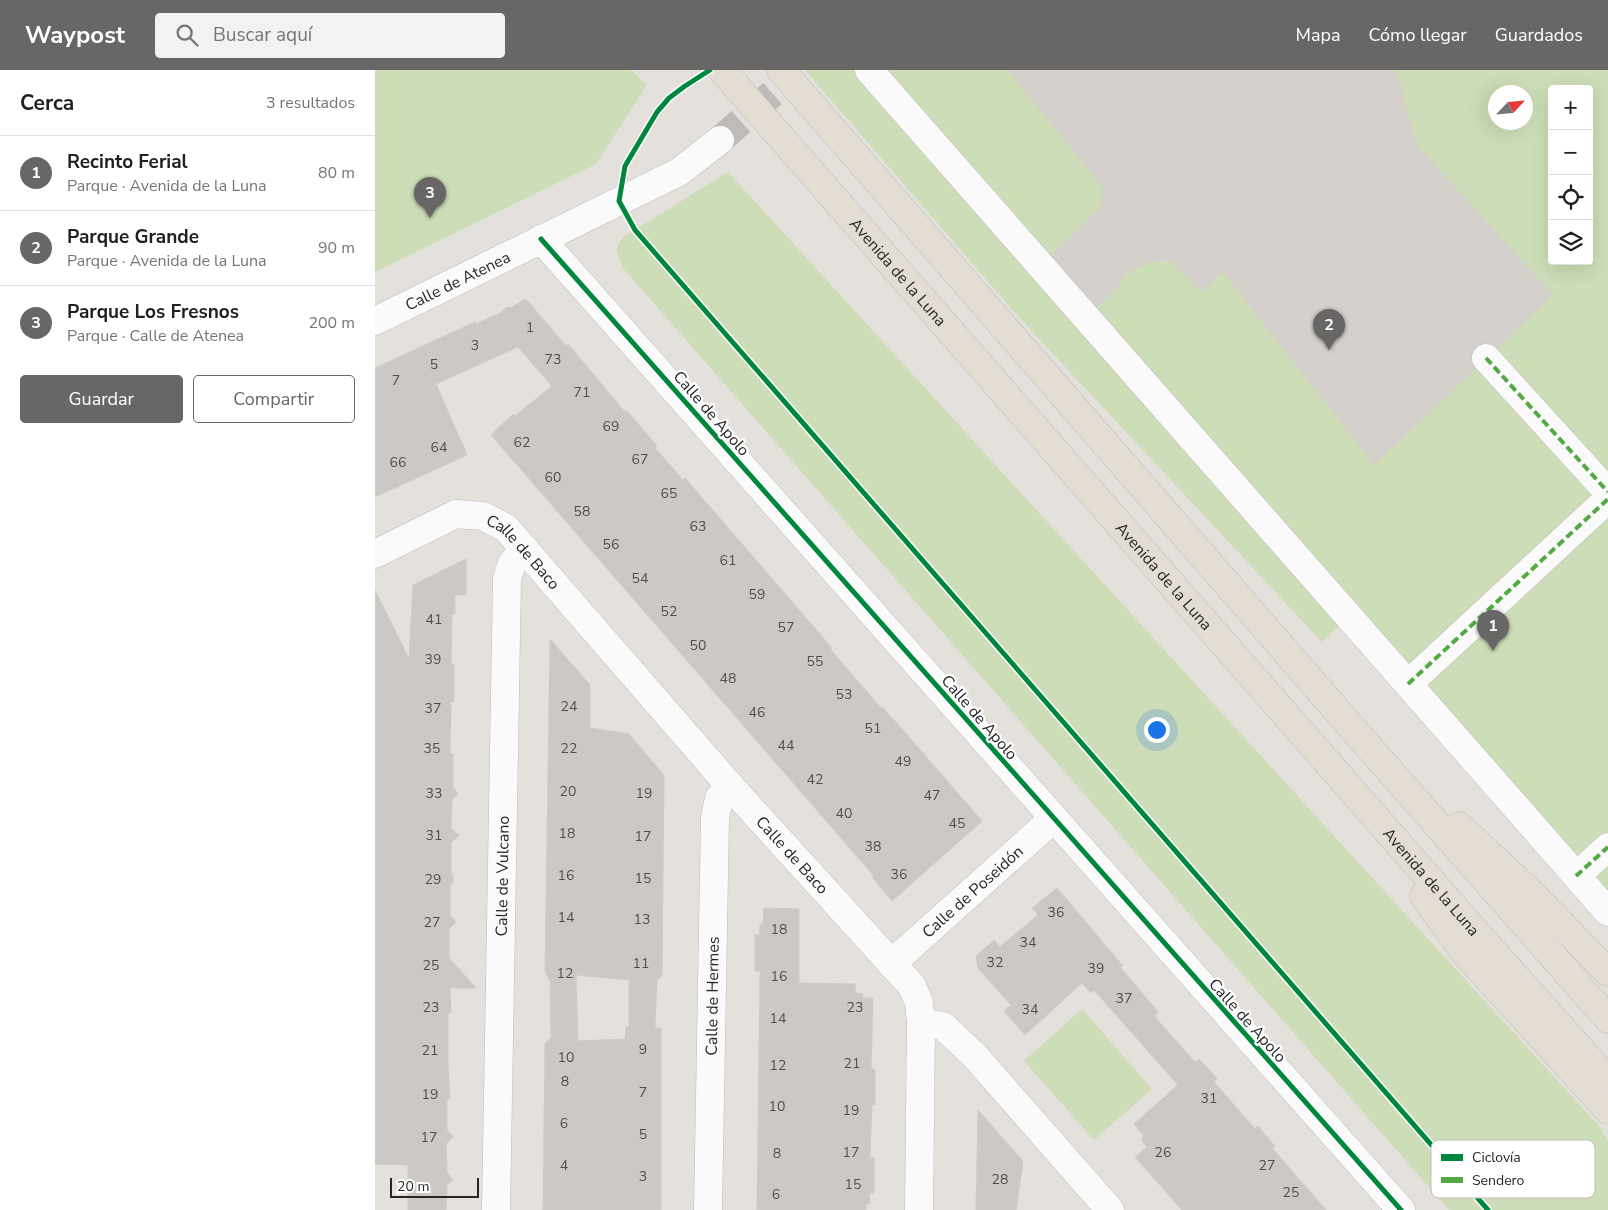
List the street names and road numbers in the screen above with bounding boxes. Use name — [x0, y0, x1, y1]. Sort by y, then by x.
street label: Avenida de la Luna — [844, 214, 951, 331]
street label: Calle de Atenea — [402, 246, 514, 317]
street label: Calle de Apolo — [668, 366, 755, 461]
street label: Calle de Baco — [482, 510, 565, 595]
street label: Avenida de la Luna — [1110, 518, 1217, 635]
street label: Calle de Apolo — [936, 670, 1023, 765]
street label: Calle de Baco — [751, 812, 833, 899]
street label: Calle de Vulcano — [491, 815, 515, 937]
street label: Avenida de la Luna — [1377, 823, 1484, 941]
street label: Calle de Poseidón — [918, 841, 1028, 943]
street label: Calle de Hermes — [701, 936, 725, 1056]
street label: Calle de Apolo — [1203, 974, 1291, 1068]

